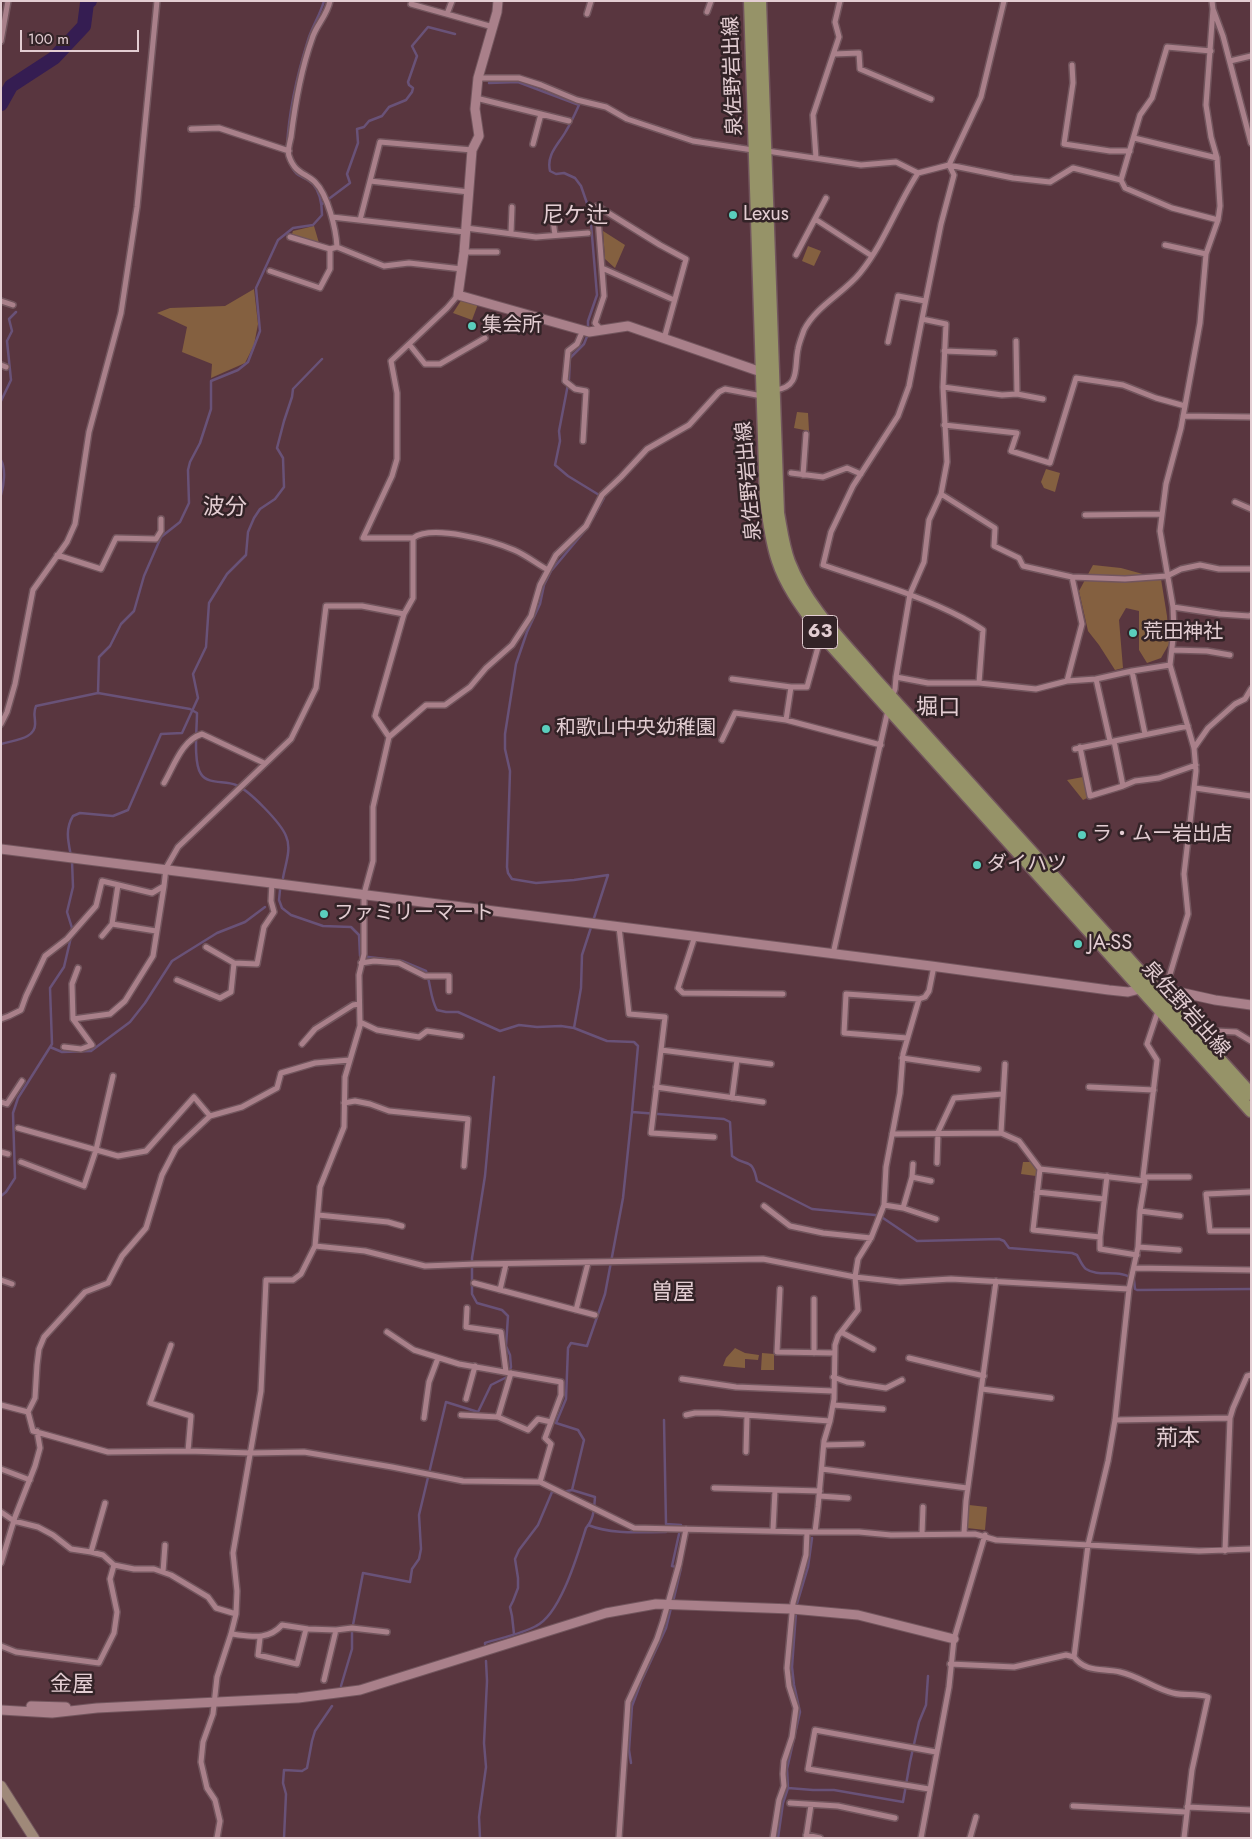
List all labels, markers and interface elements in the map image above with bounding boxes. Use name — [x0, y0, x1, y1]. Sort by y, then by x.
street label: 泉佐野岩出線 — [720, 16, 748, 136]
scale bar — [22, 20, 141, 52]
text: 100 m — [28, 28, 69, 50]
place label: Lexus — [743, 203, 789, 227]
district label: 尼ケ辻 — [542, 204, 608, 230]
marker: Lexus — [727, 209, 739, 221]
place label: 集会所 — [482, 314, 542, 338]
marker: 集会所 — [466, 320, 478, 332]
street label: 泉佐野岩出線 — [733, 420, 767, 542]
district label: 波分 — [203, 496, 247, 522]
road number: 63 — [802, 616, 838, 649]
place label: 荒田神社 — [1143, 621, 1223, 645]
marker: 荒田神社 — [1127, 627, 1139, 639]
district label: 堀口 — [916, 696, 960, 722]
place label: 和歌山中央幼稚園 — [556, 717, 716, 741]
marker: 和歌山中央幼稚園 — [540, 723, 552, 735]
place label: ラ・ムー岩出店 — [1092, 823, 1232, 847]
marker: ラ・ムー岩出店 — [1076, 829, 1088, 841]
place label: ダイハツ — [987, 853, 1067, 877]
marker: ダイハツ — [971, 859, 983, 871]
place label: ファミリーマート — [334, 902, 494, 926]
marker: ファミリーマート — [318, 908, 330, 920]
place label: JA-SS — [1088, 932, 1132, 956]
marker: JA-SS — [1072, 938, 1084, 950]
street label: 泉佐野岩出線 — [1136, 957, 1234, 1063]
district label: 曽屋 — [651, 1281, 695, 1307]
district label: 荊本 — [1156, 1427, 1200, 1453]
district label: 金屋 — [50, 1673, 94, 1699]

